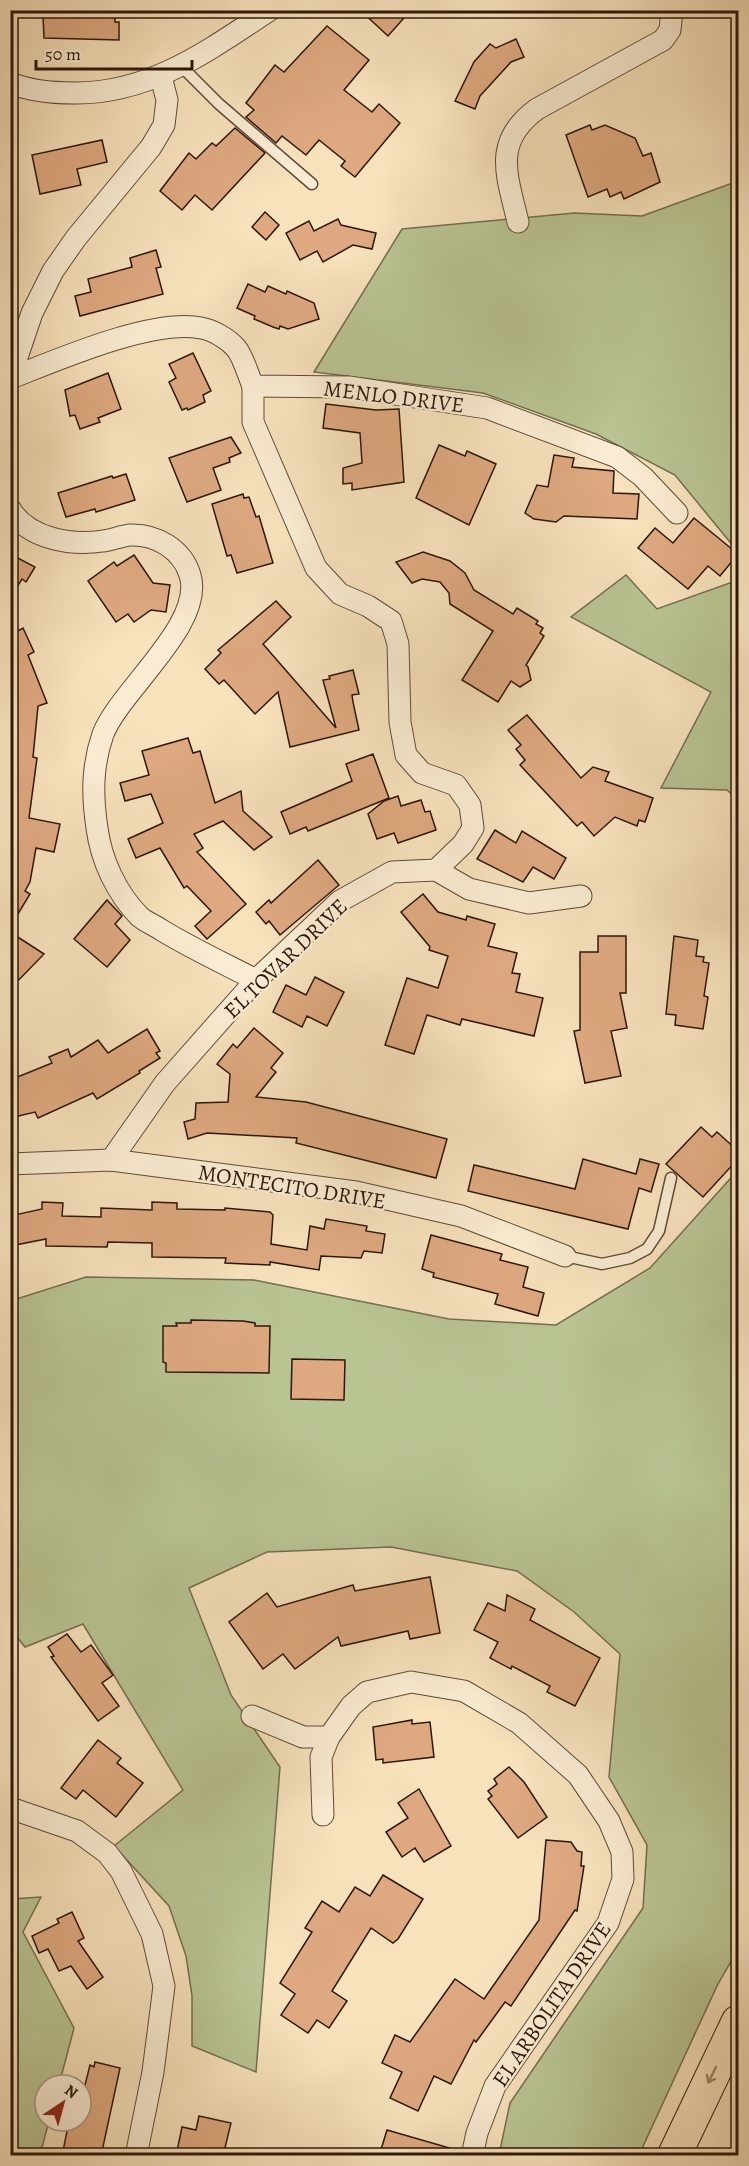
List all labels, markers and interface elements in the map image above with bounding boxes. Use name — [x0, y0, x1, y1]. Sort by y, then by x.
scale bar — [36, 33, 192, 71]
text: 50 m — [45, 42, 81, 66]
street label: MENLO DRIVE — [322, 373, 466, 421]
street label: EL TOVAR DRIVE — [217, 892, 354, 1026]
street label: MONTECITO DRIVE — [196, 1157, 388, 1217]
street label: EL ARBOLITA DRIVE — [485, 1916, 618, 2093]
one-way arrow — [706, 2065, 718, 2083]
north arrow — [33, 2073, 93, 2133]
text: N — [60, 2079, 83, 2104]

